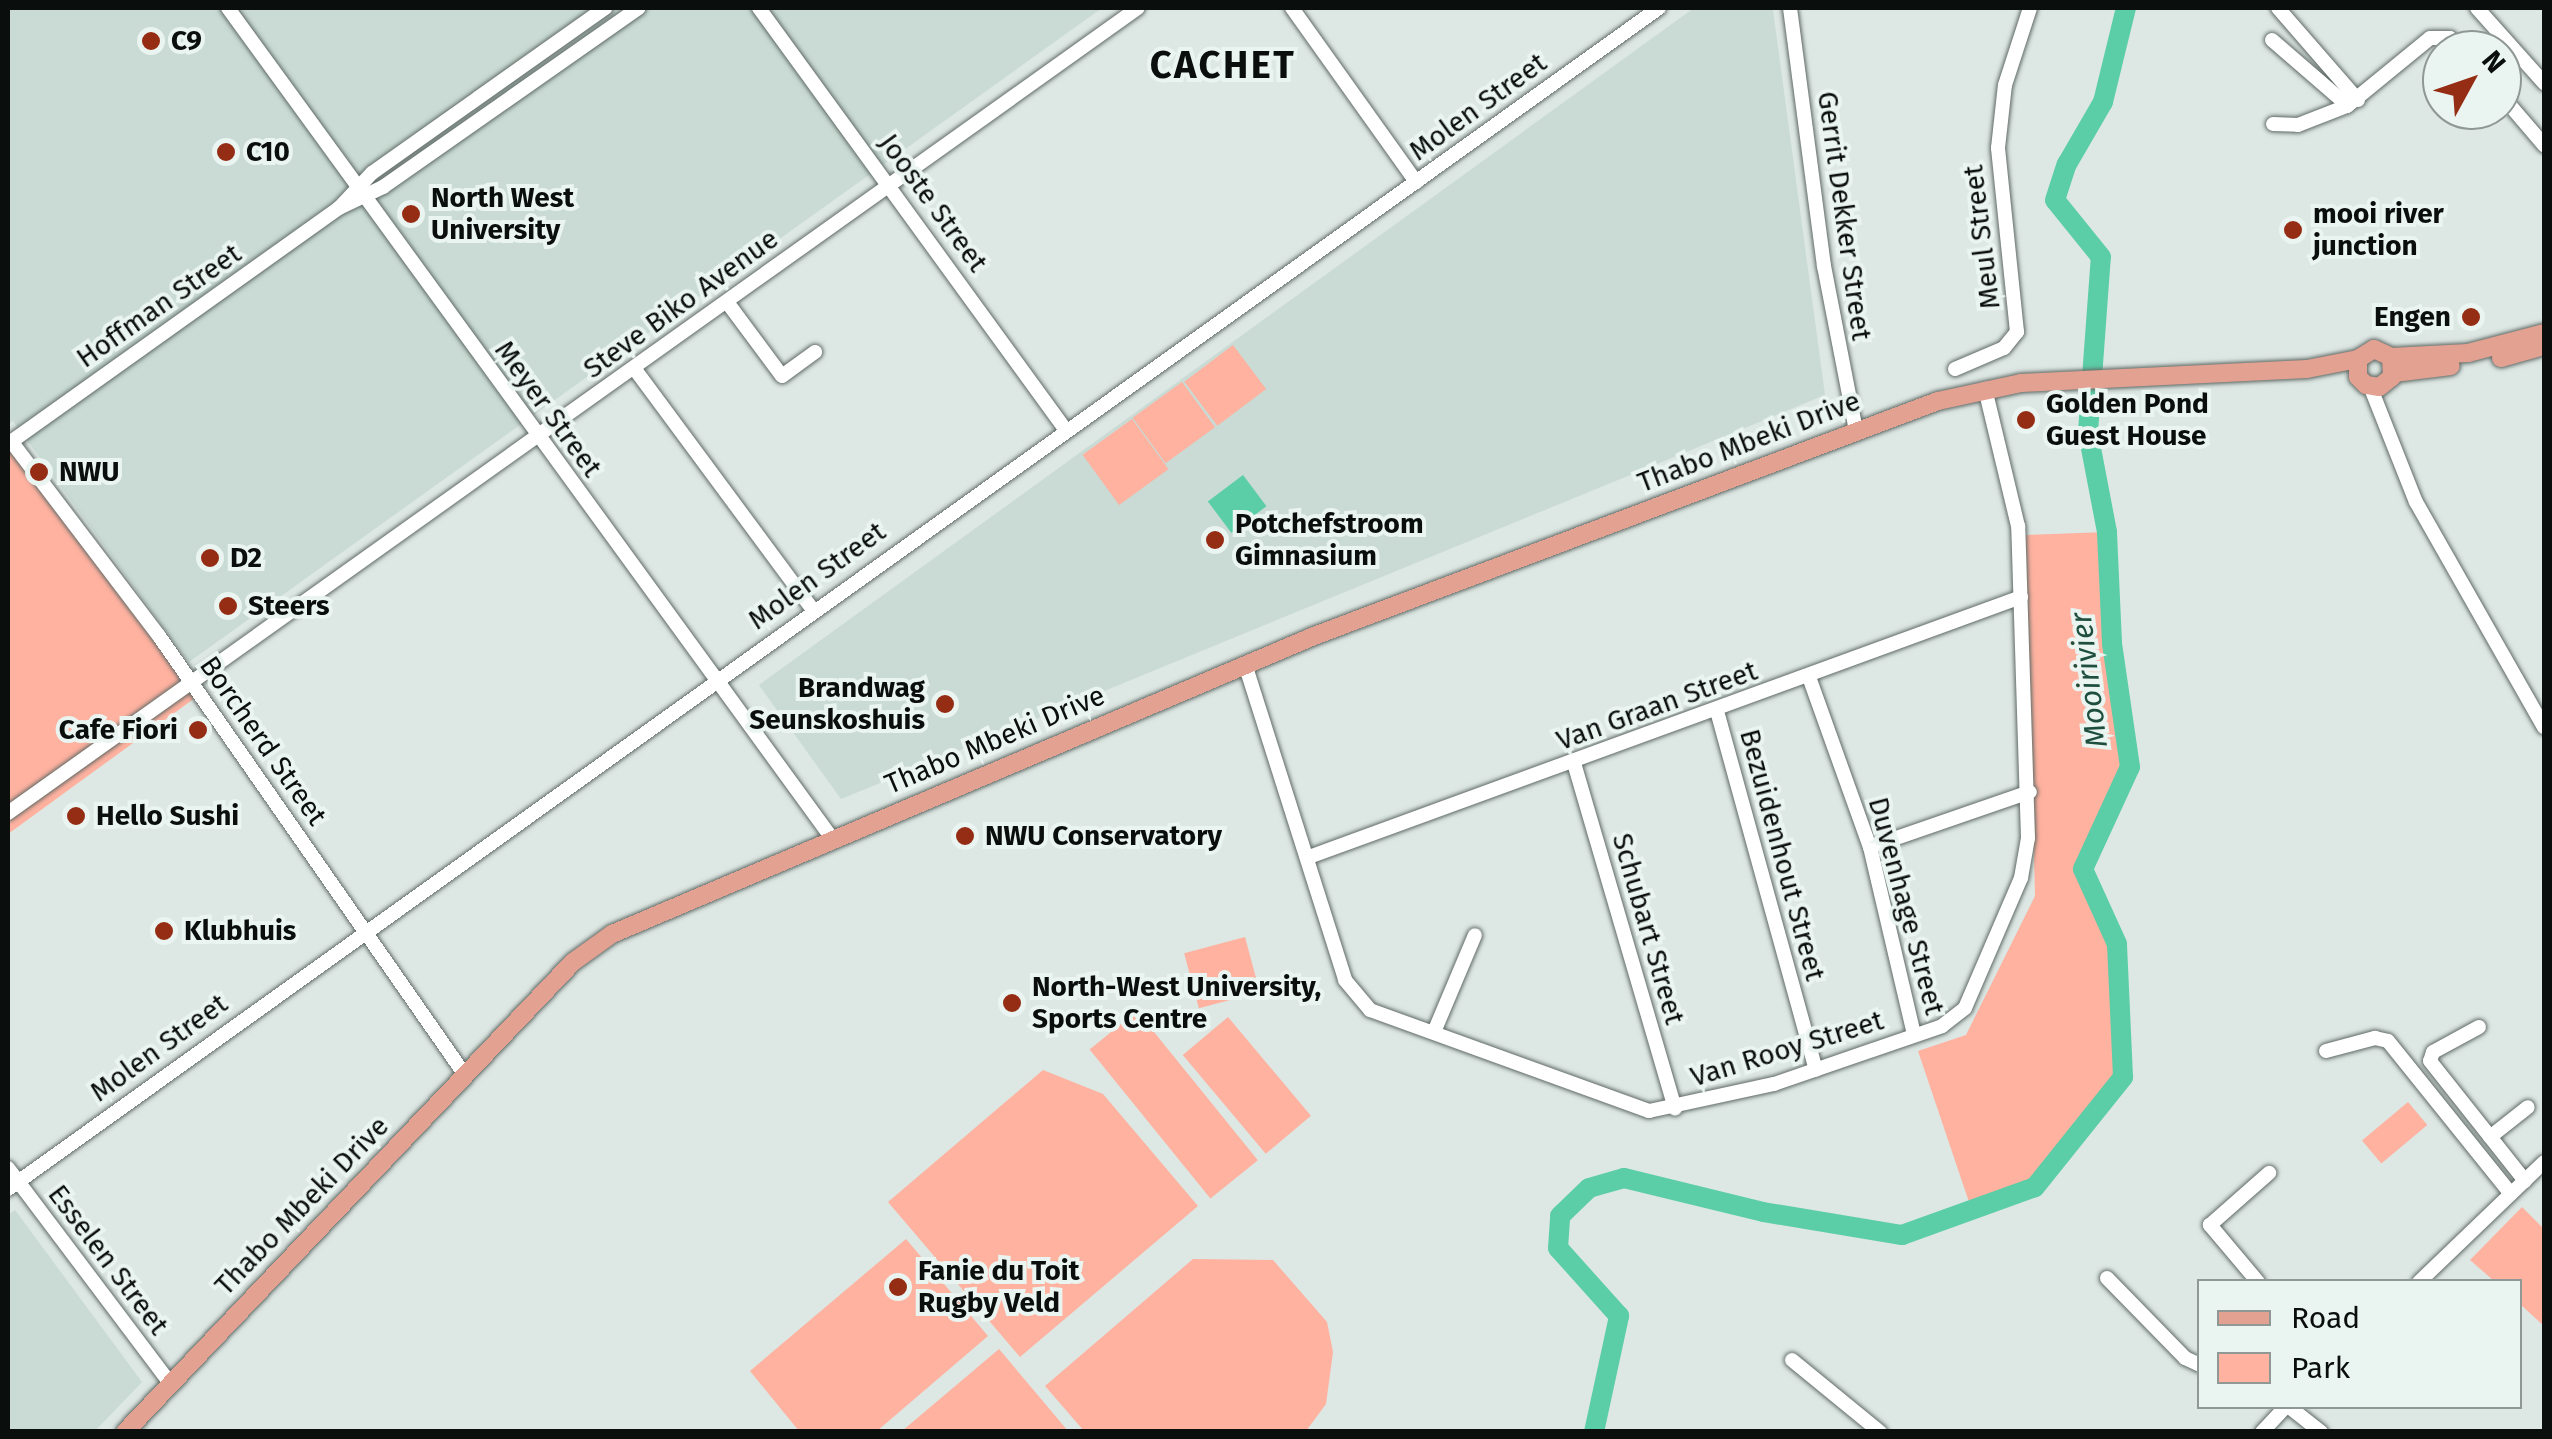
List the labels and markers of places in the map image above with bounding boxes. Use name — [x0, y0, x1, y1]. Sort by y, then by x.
place label: C9 — [171, 24, 202, 58]
marker: C9 — [140, 30, 162, 52]
place label: C10 — [246, 135, 290, 169]
marker: C10 — [215, 141, 237, 163]
place label: North West University — [431, 181, 574, 247]
place label: mooi river junction — [2313, 197, 2444, 263]
marker: North West University — [400, 203, 422, 225]
marker: mooi river junction — [2282, 219, 2304, 241]
place label: Engen — [2374, 300, 2451, 334]
marker: Engen — [2460, 306, 2482, 328]
place label: Golden Pond Guest House — [2046, 387, 2209, 453]
marker: Golden Pond Guest House — [2015, 409, 2037, 431]
place label: NWU — [59, 455, 120, 489]
marker: NWU — [28, 461, 50, 483]
place label: Potchefstroom Gimnasium — [1235, 507, 1424, 573]
marker: Potchefstroom Gimnasium — [1204, 529, 1226, 551]
place label: D2 — [230, 541, 262, 575]
marker: D2 — [199, 547, 221, 569]
place label: Steers — [248, 589, 330, 623]
marker: Steers — [217, 595, 239, 617]
place label: Brandwag Seunskoshuis — [749, 671, 925, 737]
marker: Brandwag Seunskoshuis — [934, 693, 956, 715]
place label: Cafe Fiori — [59, 713, 178, 747]
marker: Cafe Fiori — [187, 719, 209, 741]
place label: Hello Sushi — [96, 799, 239, 833]
marker: Hello Sushi — [65, 805, 87, 827]
place label: NWU Conservatory — [985, 819, 1222, 853]
marker: NWU Conservatory — [954, 825, 976, 847]
place label: Klubhuis — [184, 914, 296, 948]
marker: Klubhuis — [153, 920, 175, 942]
place label: North-West University, Sports Centre — [1032, 970, 1321, 1036]
marker: North-West University, Sports Centre — [1001, 992, 1023, 1014]
place label: Fanie du Toit Rugby Veld — [918, 1254, 1080, 1320]
marker: Fanie du Toit Rugby Veld — [887, 1276, 909, 1298]

